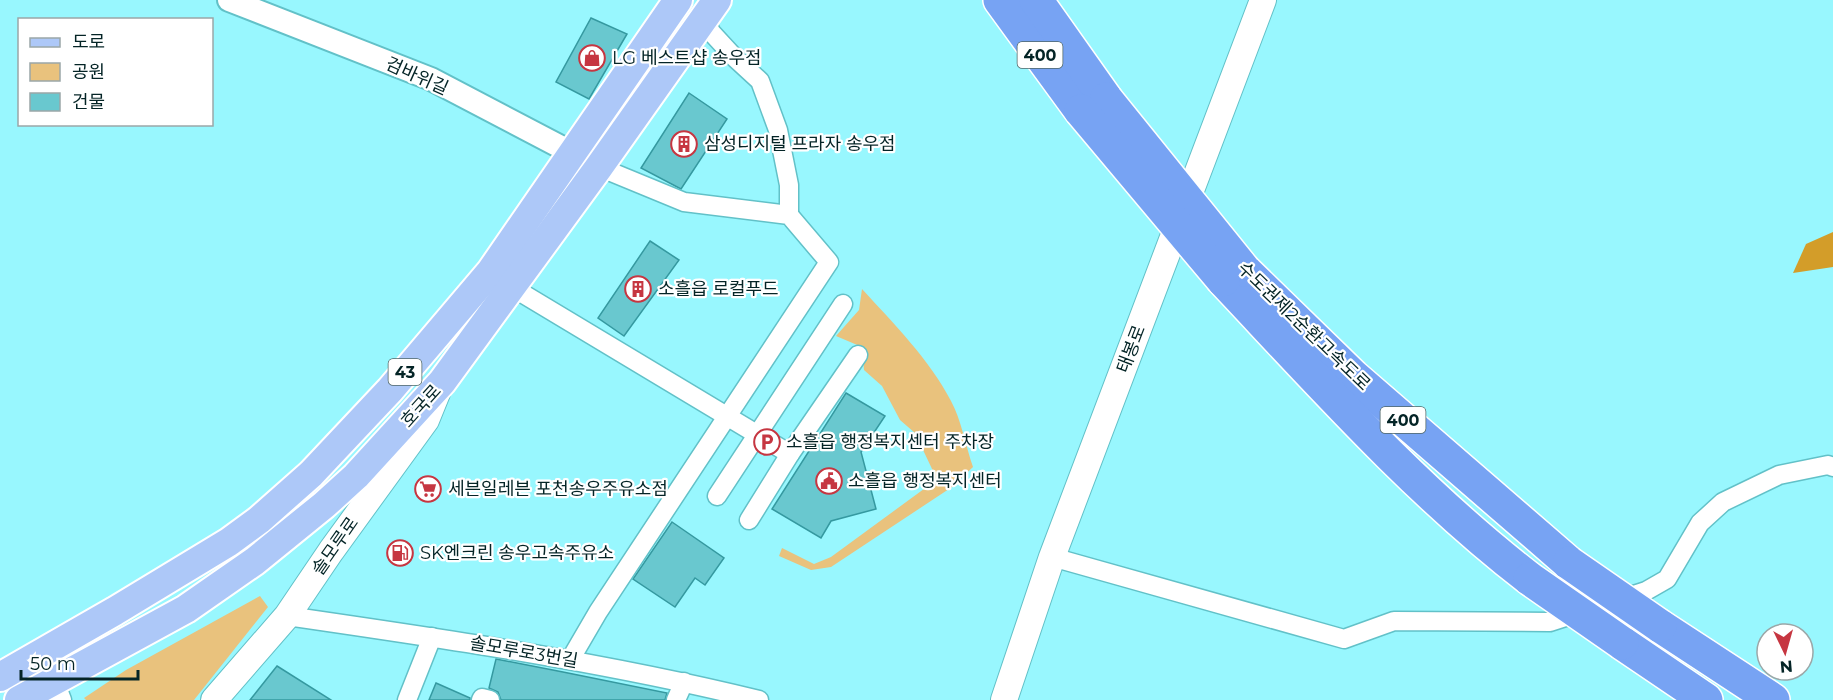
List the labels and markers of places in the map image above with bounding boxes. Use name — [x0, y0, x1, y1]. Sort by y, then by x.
shop icon: LG 베스트샵 송우점 — [577, 43, 607, 73]
place label: LG 베스트샵 송우점 — [612, 47, 762, 69]
building icon: 삼성디지털 프라자 송우점 — [669, 129, 699, 159]
place label: 삼성디지털 프라자 송우점 — [704, 133, 896, 155]
building icon: 소흘읍 로컬푸드 — [623, 274, 653, 304]
place label: 소흘읍 로컬푸드 — [658, 278, 779, 300]
parking icon: 소흘읍 행정복지센터 주차장 — [752, 427, 782, 457]
place label: 소흘읍 행정복지센터 주차장 — [786, 431, 994, 453]
public building icon: 소흘읍 행정복지센터 — [814, 466, 844, 496]
place label: 소흘읍 행정복지센터 — [848, 470, 1002, 492]
supermarket icon: 세븐일레븐 포천송우주유소점 — [413, 474, 443, 504]
place label: 세븐일레븐 포천송우주유소점 — [448, 478, 668, 500]
fuel station icon: SK엔크린 송우고속주유소 — [385, 538, 415, 568]
place label: SK엔크린 송우고속주유소 — [420, 542, 614, 564]

